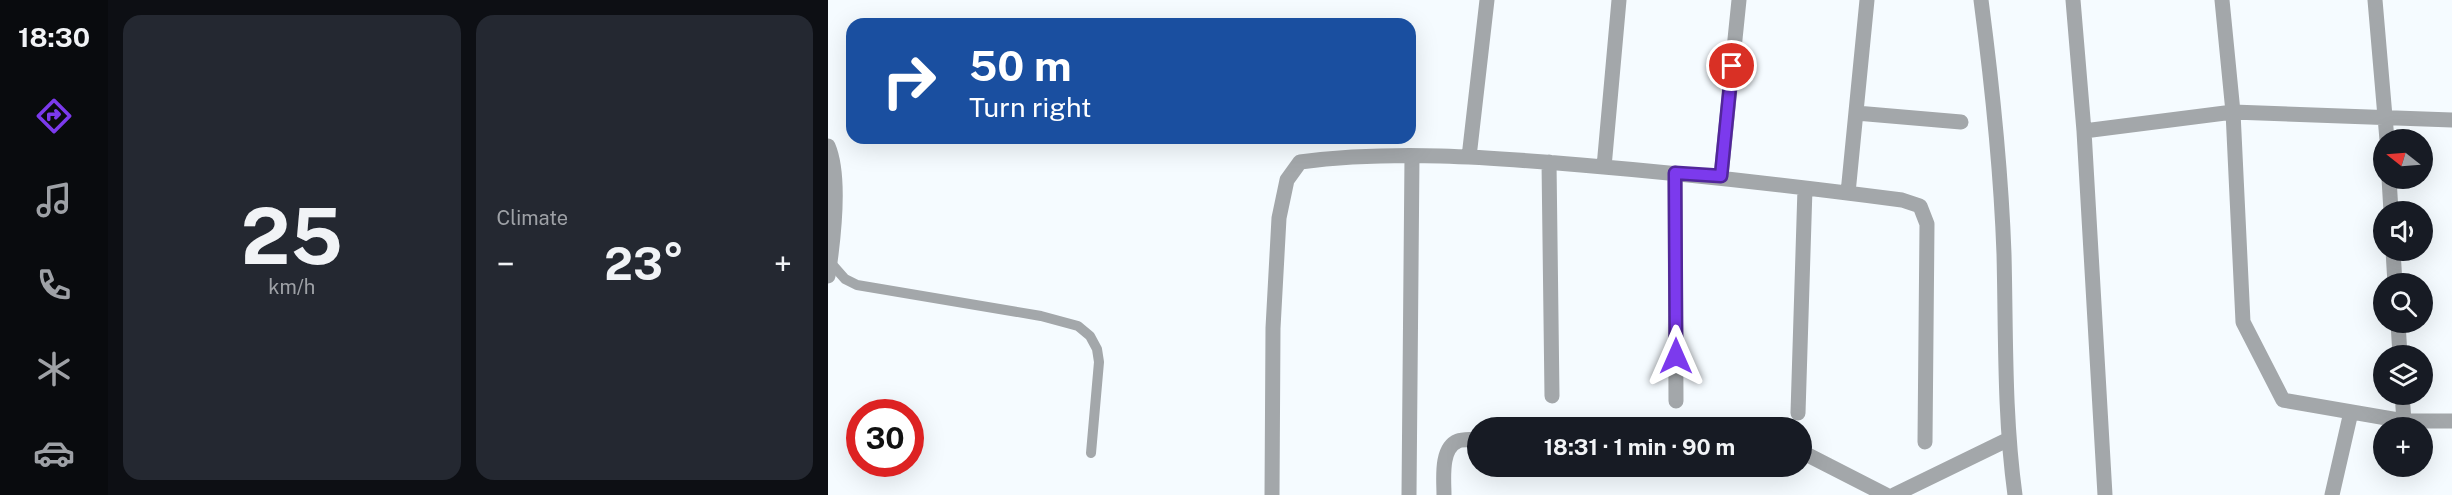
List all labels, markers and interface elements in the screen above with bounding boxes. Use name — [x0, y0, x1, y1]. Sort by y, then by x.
text: 18:30 — [18, 21, 90, 53]
pin — [1706, 40, 1757, 91]
text: 50 m — [969, 41, 1072, 90]
icon: right — [870, 42, 948, 120]
icon: arrive — [1715, 49, 1748, 82]
text: Turn right — [969, 91, 1092, 123]
icon: directions — [33, 95, 75, 137]
north arrow — [2373, 129, 2433, 189]
map controls — [2373, 129, 2433, 477]
icon: music — [33, 179, 75, 221]
text: 25 — [241, 190, 343, 282]
button: sound — [2373, 201, 2433, 261]
text: Climate — [497, 206, 568, 230]
text: 23° — [604, 237, 684, 290]
text: − — [497, 245, 515, 283]
text: + — [774, 245, 792, 283]
icon: phone — [33, 264, 75, 306]
button: search — [2373, 273, 2433, 333]
text: km/h — [268, 275, 315, 299]
position arrow — [1644, 324, 1708, 388]
button: layers — [2373, 345, 2433, 405]
icon: climate — [33, 348, 75, 390]
speed limit sign: 30 — [846, 399, 924, 477]
button: + — [2373, 417, 2433, 477]
icon: car — [33, 432, 75, 474]
text: 18:31 · 1 min · 90 m — [1544, 434, 1735, 460]

